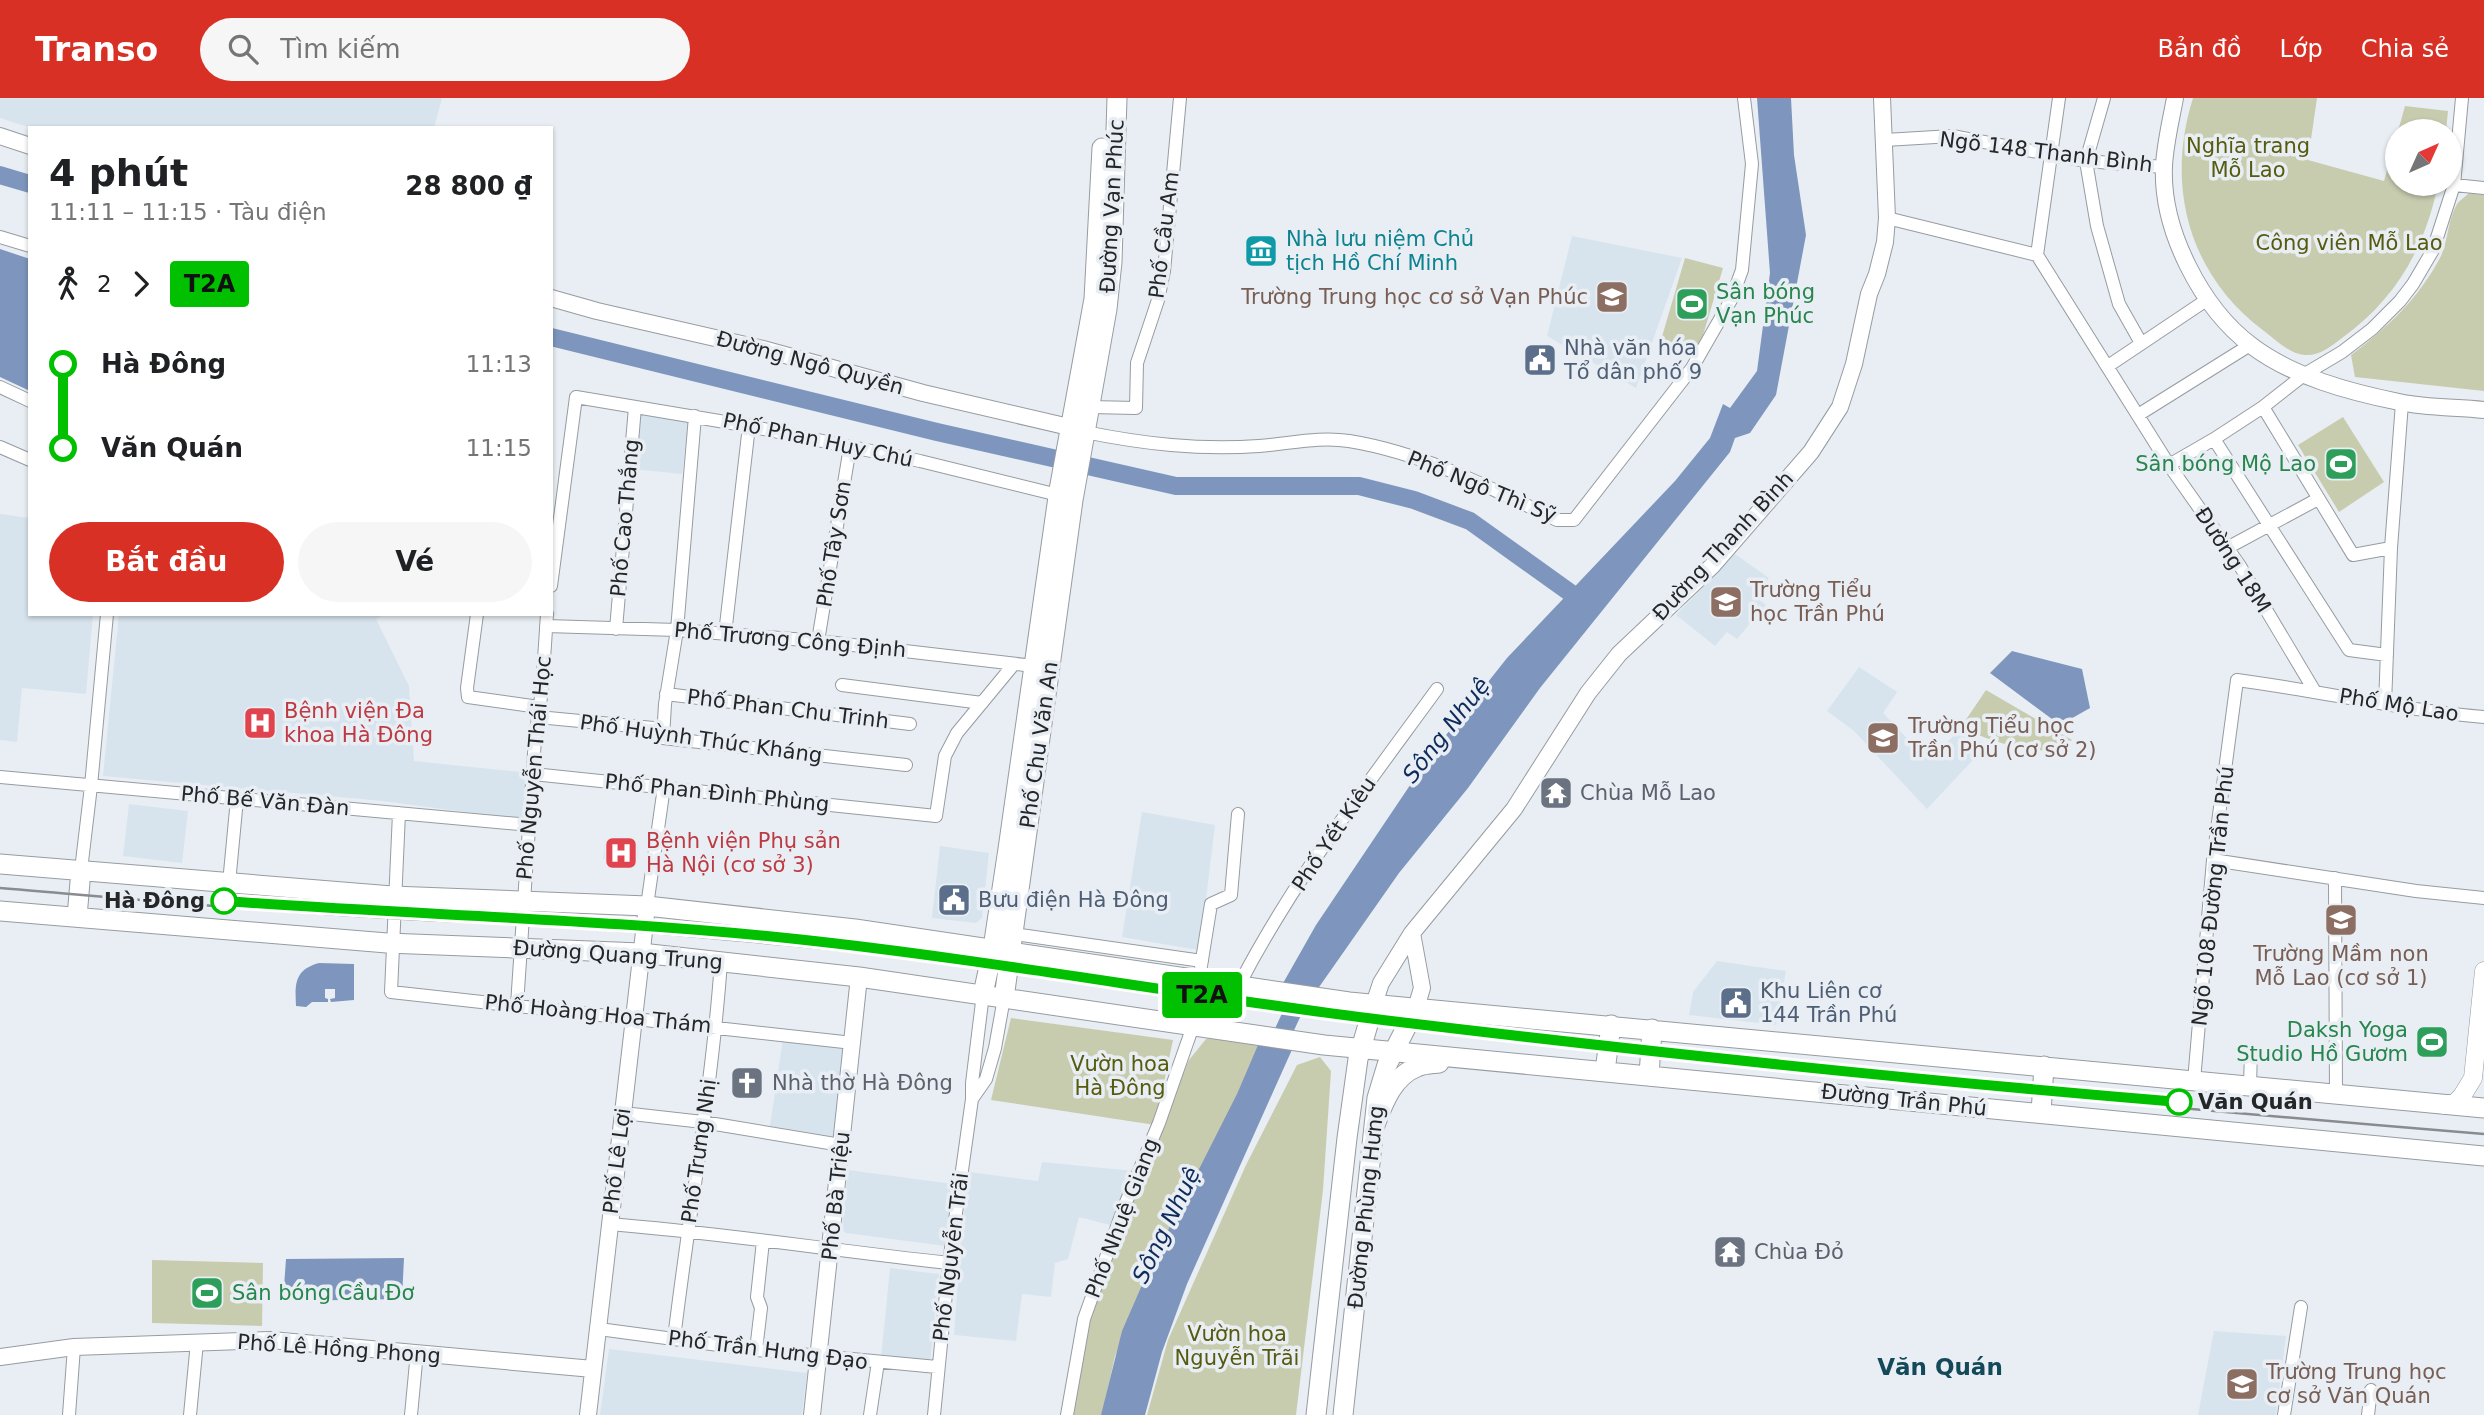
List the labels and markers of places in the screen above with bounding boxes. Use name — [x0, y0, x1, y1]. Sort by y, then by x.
place label: Nhà lưu niệm Chủ tịch Hồ Chí Minh — [1286, 227, 1474, 275]
museum icon: Nhà lưu niệm Chủ tịch Hồ Chí Minh — [1242, 232, 1280, 270]
school or university icon: Trường Trung học cơ sở Vạn Phúc — [1593, 278, 1631, 316]
place label: Sân bóng Vạn Phúc — [1716, 280, 1815, 328]
place label: Trường Trung học cơ sở Vạn Phúc — [1240, 285, 1588, 309]
sports icon: Sân bóng Vạn Phúc — [1673, 285, 1711, 323]
place label: Nhà văn hóa Tổ dân phố 9 — [1563, 336, 1702, 384]
public building icon: Nhà văn hóa Tổ dân phố 9 — [1521, 341, 1559, 379]
sports icon: Sân bóng Mộ Lao — [2322, 445, 2360, 483]
place label: Sân bóng Mộ Lao — [2135, 452, 2316, 476]
place label: Trường Tiểu học Trần Phú — [1749, 578, 1885, 626]
school or university icon: Trường Tiểu học Trần Phú — [1707, 583, 1745, 621]
place label: Bệnh viện Đa khoa Hà Đông — [284, 699, 433, 747]
hospital icon: Bệnh viện Đa khoa Hà Đông — [241, 704, 279, 742]
place label: Trường Tiểu học Trần Phú (cơ sở 2) — [1907, 714, 2096, 762]
school or university icon: Trường Tiểu học Trần Phú (cơ sở 2) — [1864, 719, 1902, 757]
temple icon: Chùa Mỗ Lao — [1537, 774, 1575, 812]
place label: Chùa Mỗ Lao — [1580, 780, 1716, 805]
place label: Bệnh viện Phụ sản Hà Nội (cơ sở 3) — [646, 829, 841, 877]
hospital icon: Bệnh viện Phụ sản Hà Nội (cơ sở 3) — [602, 834, 640, 872]
public building icon: Bưu điện Hà Đông — [935, 881, 973, 919]
marker: Hà Đông — [211, 888, 237, 914]
place label: Bưu điện Hà Đông — [978, 888, 1169, 912]
place label: Hà Đông — [104, 889, 205, 913]
school or university icon: Trường Mầm non Mỗ Lao (cơ sở 1) — [2322, 901, 2360, 939]
place label: Trường Mầm non Mỗ Lao (cơ sở 1) — [2252, 942, 2429, 990]
place label: Khu Liên cơ 144 Trần Phú — [1760, 979, 1897, 1027]
public building icon: Khu Liên cơ 144 Trần Phú — [1717, 984, 1755, 1022]
place label: Daksh Yoga Studio Hồ Gươm — [2236, 1018, 2408, 1066]
sports icon: Daksh Yoga Studio Hồ Gươm — [2413, 1023, 2451, 1061]
church icon: Nhà thờ Hà Đông — [728, 1064, 766, 1102]
place label: Nhà thờ Hà Đông — [772, 1071, 953, 1095]
marker: Văn Quán — [2166, 1089, 2192, 1115]
place label: Văn Quán — [2198, 1090, 2313, 1114]
temple icon: Chùa Đỏ — [1711, 1233, 1749, 1271]
place label: Chùa Đỏ — [1754, 1240, 1844, 1264]
sports icon: Sân bóng Cầu Đơ — [188, 1274, 226, 1312]
place label: Sân bóng Cầu Đơ — [232, 1281, 414, 1305]
place label: Trường Trung học cơ sở Văn Quán — [2265, 1360, 2447, 1408]
school or university icon: Trường Trung học cơ sở Văn Quán — [2223, 1365, 2261, 1403]

